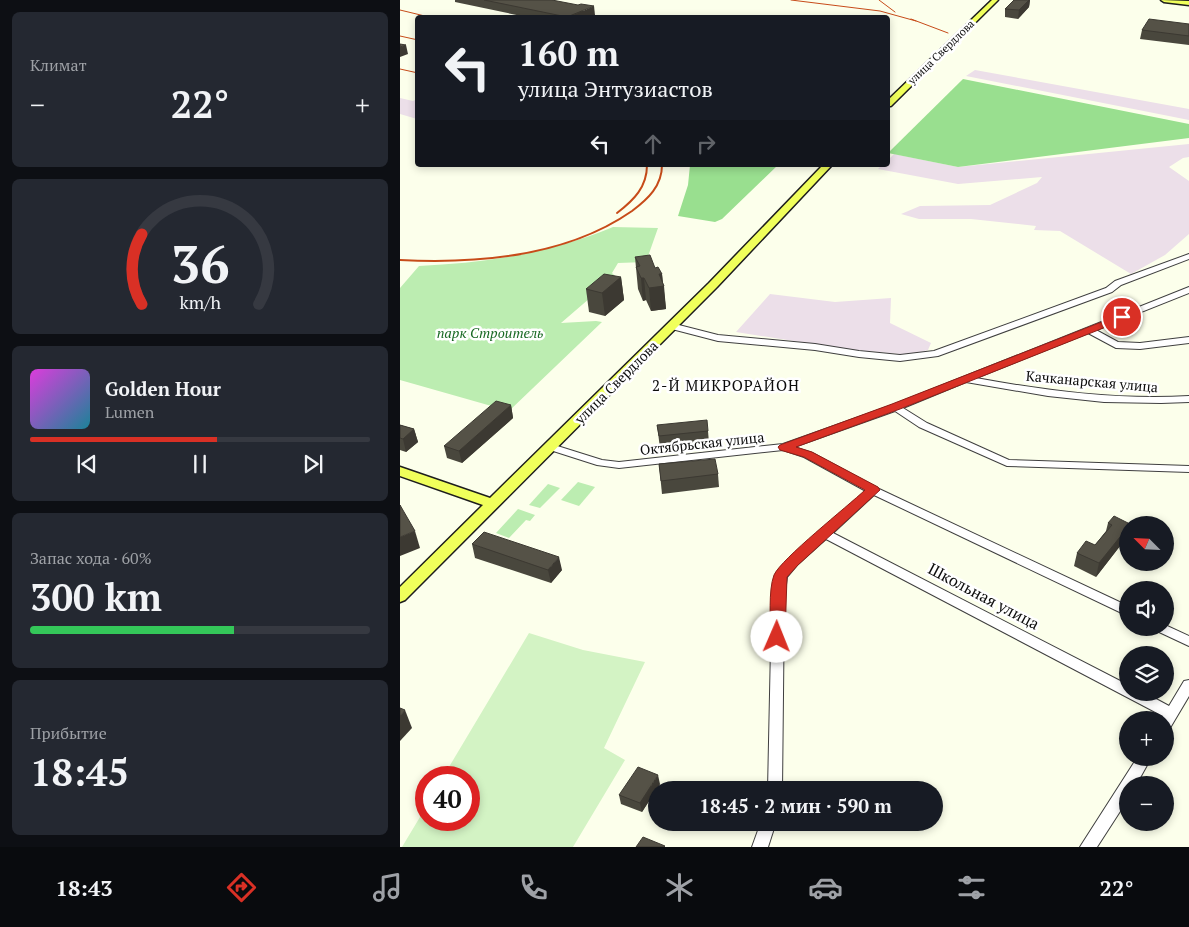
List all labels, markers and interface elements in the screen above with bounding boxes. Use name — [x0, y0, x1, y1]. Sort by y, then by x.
street label: улица Свердлова — [904, 16, 978, 88]
text: 160 m — [518, 30, 619, 76]
icon: left — [435, 35, 500, 100]
text: Климат — [30, 54, 87, 76]
text: улица Энтузиастов — [518, 74, 713, 103]
text: 22° — [171, 79, 229, 129]
text: − — [30, 86, 45, 123]
text: + — [355, 86, 370, 123]
icon: left — [586, 130, 614, 158]
icon: ahead — [639, 130, 667, 158]
icon: right — [692, 130, 720, 158]
text: 36 — [171, 229, 229, 298]
text: km/h — [179, 290, 221, 314]
pin — [1101, 296, 1143, 338]
icon: arrive — [1108, 303, 1136, 331]
park label: парк Строитель — [437, 323, 543, 342]
street label: улица Свердлова — [569, 336, 662, 429]
street label: Качканарская улица — [1025, 366, 1159, 396]
district label: 2-Й МИКРОРАЙОН — [652, 375, 800, 395]
text: Golden Hour — [105, 376, 221, 401]
text: Lumen — [105, 401, 154, 423]
street label: Октябрьская улица — [639, 427, 765, 459]
icon: previous — [73, 450, 101, 478]
icon: pause — [186, 450, 214, 478]
icon: next — [299, 450, 327, 478]
north arrow — [1119, 516, 1174, 571]
map controls — [1119, 516, 1174, 831]
text: Запас хода · 60% — [30, 547, 152, 569]
street label: Школьная улица — [925, 557, 1043, 635]
text: 300 km — [30, 572, 162, 622]
button: sound — [1119, 581, 1174, 636]
position arrow — [750, 610, 802, 662]
button: layers — [1119, 646, 1174, 701]
button: + — [1119, 711, 1174, 766]
text: Прибытие — [30, 722, 107, 744]
text: 18:45 — [30, 747, 129, 797]
speed limit sign: 40 — [415, 766, 480, 831]
button: − — [1119, 776, 1174, 831]
text: 18:45 · 2 мин · 590 m — [699, 793, 892, 818]
icon: directions — [224, 870, 259, 905]
icon: music — [370, 870, 405, 905]
icon: phone — [516, 870, 551, 905]
icon: climate — [662, 870, 697, 905]
icon: car — [808, 870, 843, 905]
icon: filters — [954, 870, 989, 905]
text: 18:43 — [55, 873, 113, 902]
text: 22° — [1100, 873, 1134, 902]

